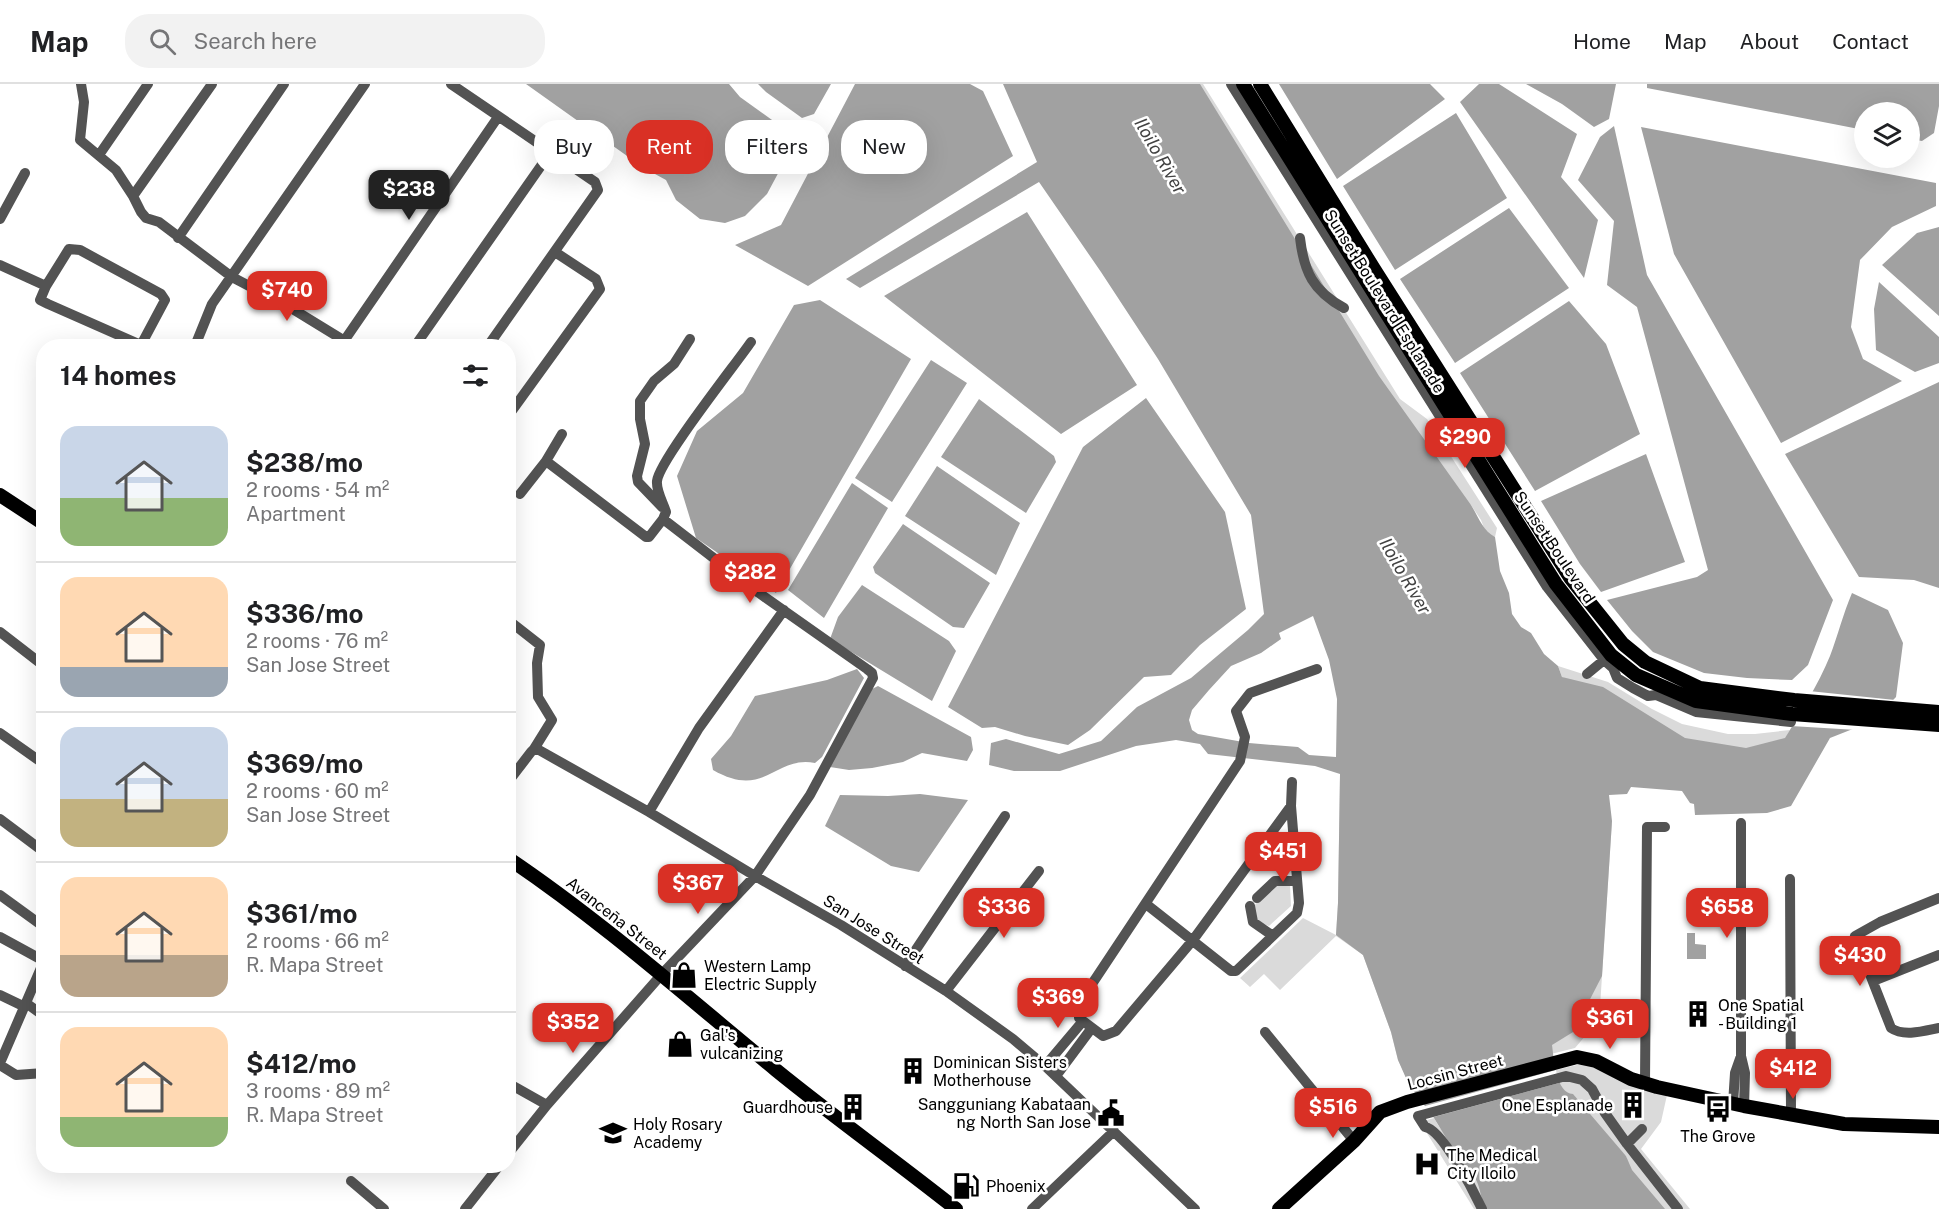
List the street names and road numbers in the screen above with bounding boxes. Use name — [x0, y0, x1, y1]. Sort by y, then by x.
street label: Sunset Boulevard Esplanade — [1320, 206, 1449, 396]
street label: Sunset Boulevard — [1510, 488, 1599, 607]
street label: Avanceña Street — [562, 873, 671, 964]
street label: San Jose Street — [820, 891, 928, 968]
street label: Locsin Street — [1405, 1051, 1505, 1094]

